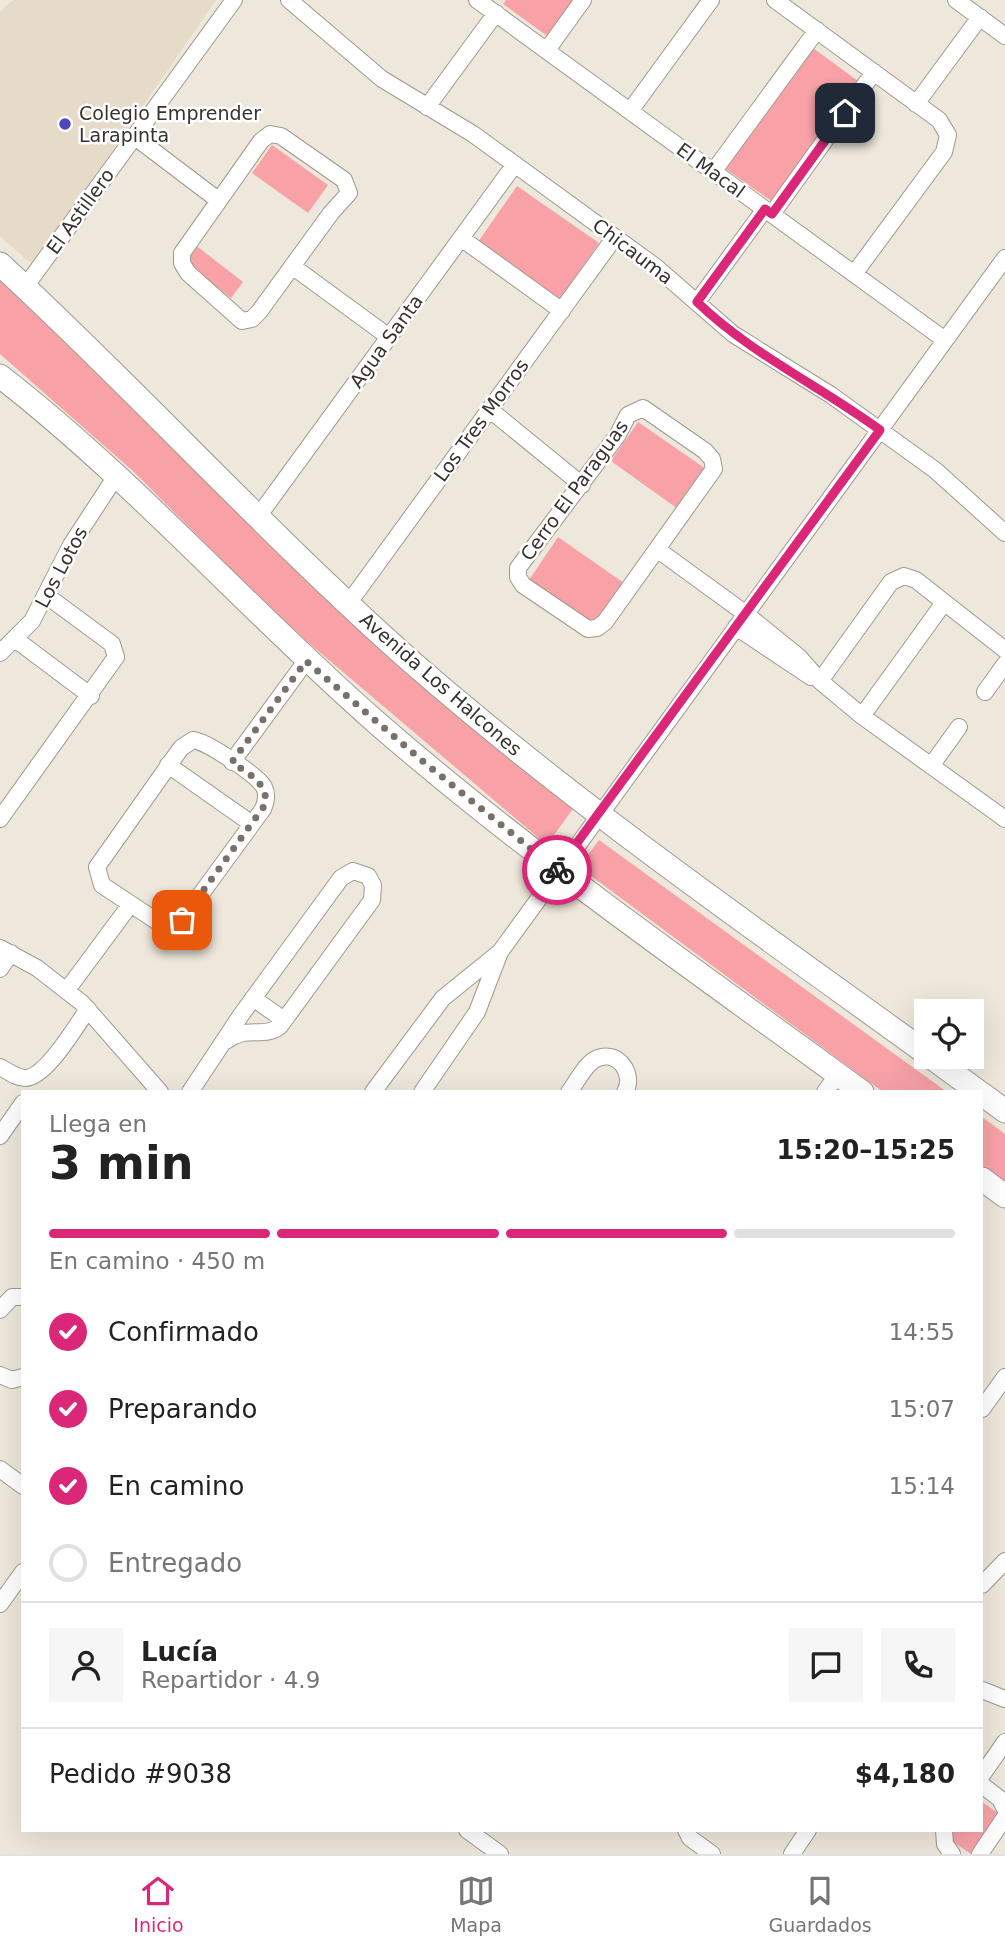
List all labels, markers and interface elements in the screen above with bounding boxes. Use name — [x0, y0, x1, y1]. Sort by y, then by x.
pin — [815, 83, 875, 143]
icon: home — [826, 94, 864, 132]
place label: Colegio Emprender Larapinta — [79, 102, 261, 146]
marker: Colegio Emprender Larapinta — [57, 116, 73, 132]
street label: El Macal — [673, 138, 749, 202]
street label: El Astillero — [42, 164, 118, 258]
street label: Chicauma — [588, 214, 678, 288]
street label: Agua Santa — [345, 290, 427, 392]
street label: Los Tres Morros — [429, 354, 533, 486]
street label: Cerro El Paraguas — [516, 416, 632, 564]
street label: Los Lotos — [30, 523, 92, 611]
street label: Avenida Los Halcones — [356, 608, 526, 760]
courier — [522, 835, 592, 905]
icon: bike — [538, 851, 576, 889]
pin — [152, 890, 212, 950]
icon: bag — [163, 901, 201, 939]
map controls — [914, 999, 984, 1069]
button: locate — [914, 999, 984, 1069]
text: Llega en — [49, 1111, 147, 1137]
text: 15:20–15:25 — [776, 1135, 955, 1165]
text: 3 min — [49, 1136, 193, 1190]
text: En camino · 450 m — [49, 1248, 265, 1274]
icon: check — [49, 1313, 87, 1351]
text: Confirmado — [108, 1317, 259, 1347]
text: 14:55 — [889, 1319, 955, 1345]
icon: check — [49, 1390, 87, 1428]
text: Preparando — [108, 1394, 257, 1424]
text: 15:07 — [889, 1396, 955, 1422]
icon: check — [49, 1467, 87, 1505]
text: En camino — [108, 1471, 244, 1501]
text: 15:14 — [889, 1473, 955, 1499]
text: Entregado — [108, 1548, 242, 1578]
button: person — [49, 1628, 123, 1702]
button: chat — [789, 1628, 863, 1702]
button: phone — [881, 1628, 955, 1702]
text: Lucía — [141, 1637, 218, 1667]
text: Repartidor · 4.9 — [141, 1667, 320, 1693]
text: Pedido #9038 — [49, 1759, 232, 1789]
text: $4,180 — [855, 1759, 955, 1789]
tab: Inicio — [133, 1872, 184, 1936]
tab: Mapa — [450, 1872, 502, 1936]
tab: Guardados — [769, 1872, 872, 1936]

